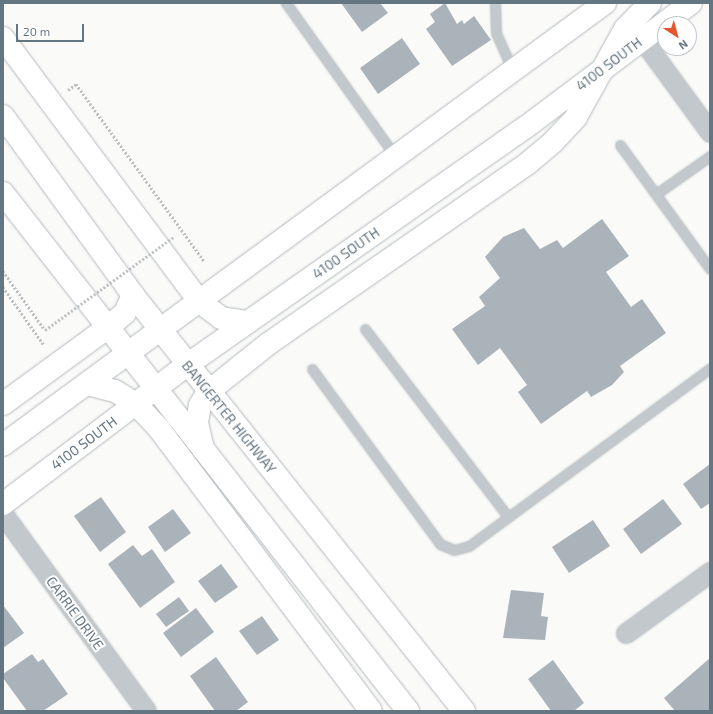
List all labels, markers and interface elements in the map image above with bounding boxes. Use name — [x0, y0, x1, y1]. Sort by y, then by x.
scale bar — [18, 16, 86, 42]
north arrow — [657, 16, 697, 56]
text: 20 m — [23, 24, 50, 38]
street label: 4100 SOUTH — [573, 34, 645, 94]
text: N — [677, 38, 691, 53]
street label: 4100 SOUTH — [309, 224, 383, 282]
street label: BANGERTER HIGHWAY — [178, 357, 280, 477]
street label: 4100 SOUTH — [48, 413, 120, 473]
street label: CARRIE DRIVE — [43, 573, 107, 653]

